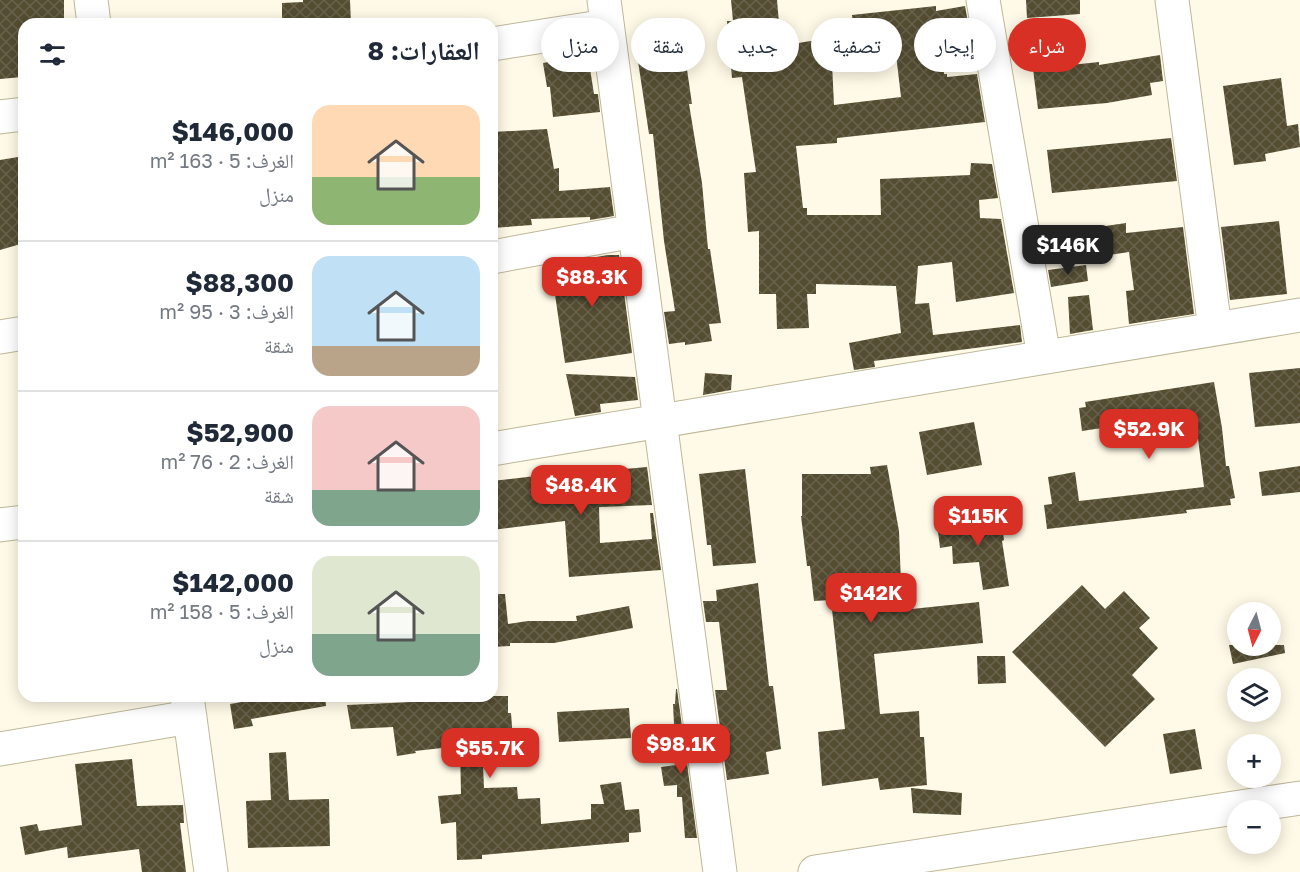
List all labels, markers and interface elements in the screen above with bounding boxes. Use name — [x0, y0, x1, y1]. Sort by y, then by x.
chip: منزل — [541, 18, 619, 72]
chip: شقة — [631, 18, 705, 72]
chip: جديد — [717, 18, 799, 72]
chip: تصفية — [811, 18, 902, 72]
chip: إيجار — [914, 18, 996, 72]
chip: شراء — [1008, 18, 1086, 72]
text: العقارات: 8 — [368, 35, 480, 66]
icon: filters — [36, 38, 69, 71]
text: $146,000 — [171, 116, 294, 147]
icon: home — [360, 129, 432, 201]
text: الغرف: 5 · 163 m² — [150, 148, 294, 172]
text: منزل — [259, 182, 294, 206]
pin: $146K — [1026, 225, 1110, 276]
text: $146K — [1036, 232, 1100, 256]
pin: $88.3K — [543, 257, 641, 308]
text: $88.3K — [556, 264, 628, 288]
text: $88,300 — [185, 267, 294, 298]
icon: home — [360, 280, 432, 352]
text: الغرف: 3 · 95 m² — [159, 299, 294, 323]
text: شقة — [264, 333, 294, 357]
pin: $52.9K — [1100, 409, 1198, 460]
text: $52.9K — [1113, 416, 1185, 440]
text: $52,900 — [186, 417, 294, 448]
icon: home — [360, 430, 432, 502]
text: الغرف: 2 · 76 m² — [160, 449, 294, 473]
pin: $48.4K — [532, 465, 630, 516]
text: $48.4K — [545, 472, 617, 496]
text: شقة — [264, 483, 294, 507]
pin: $115K — [936, 496, 1020, 547]
text: $115K — [948, 503, 1008, 527]
text: $142,000 — [172, 567, 294, 598]
pin: $142K — [829, 573, 913, 624]
icon: home — [360, 580, 432, 652]
text: $142K — [840, 580, 902, 604]
text: الغرف: 5 · 158 m² — [150, 599, 294, 623]
north arrow — [1227, 602, 1281, 656]
map controls — [1227, 602, 1281, 854]
text: منزل — [259, 633, 294, 657]
button: layers — [1227, 668, 1281, 722]
pin: $98.1K — [632, 724, 730, 775]
pin: $55.7K — [441, 728, 539, 779]
text: $98.1K — [646, 731, 716, 755]
button: + — [1227, 734, 1281, 788]
text: $55.7K — [455, 735, 525, 759]
button: − — [1227, 800, 1281, 854]

